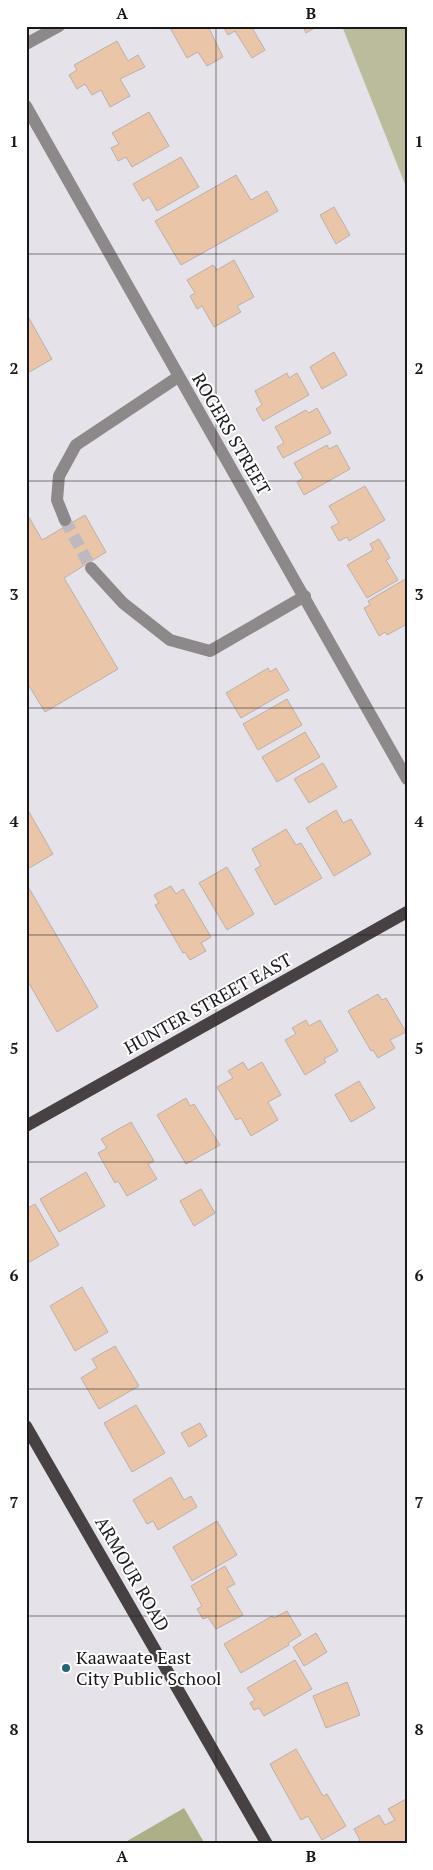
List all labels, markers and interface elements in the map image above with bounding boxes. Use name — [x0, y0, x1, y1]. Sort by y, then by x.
text: A — [116, 2, 128, 24]
text: B — [306, 2, 316, 24]
text: 1 — [9, 130, 19, 152]
text: 1 — [414, 130, 424, 152]
text: 2 — [9, 357, 19, 379]
text: 2 — [414, 357, 424, 379]
street label: ROGERS STREET — [187, 368, 276, 499]
text: 3 — [9, 583, 19, 605]
text: 3 — [414, 583, 424, 605]
text: 4 — [9, 810, 19, 832]
text: 4 — [414, 810, 424, 832]
street label: HUNTER STREET EAST — [119, 947, 296, 1059]
text: 5 — [9, 1037, 19, 1059]
text: 5 — [414, 1037, 424, 1059]
text: 6 — [9, 1264, 19, 1286]
text: 6 — [414, 1264, 424, 1286]
text: 7 — [9, 1491, 19, 1513]
text: 7 — [414, 1491, 424, 1513]
street label: ARMOUR ROAD — [90, 1512, 175, 1635]
place label: Kaawaate East City Public School — [76, 1645, 222, 1690]
marker: Kaawaate East City Public School — [60, 1662, 72, 1674]
text: 8 — [9, 1718, 19, 1740]
text: 8 — [414, 1718, 424, 1740]
text: A — [116, 1845, 128, 1867]
text: B — [306, 1845, 316, 1867]

